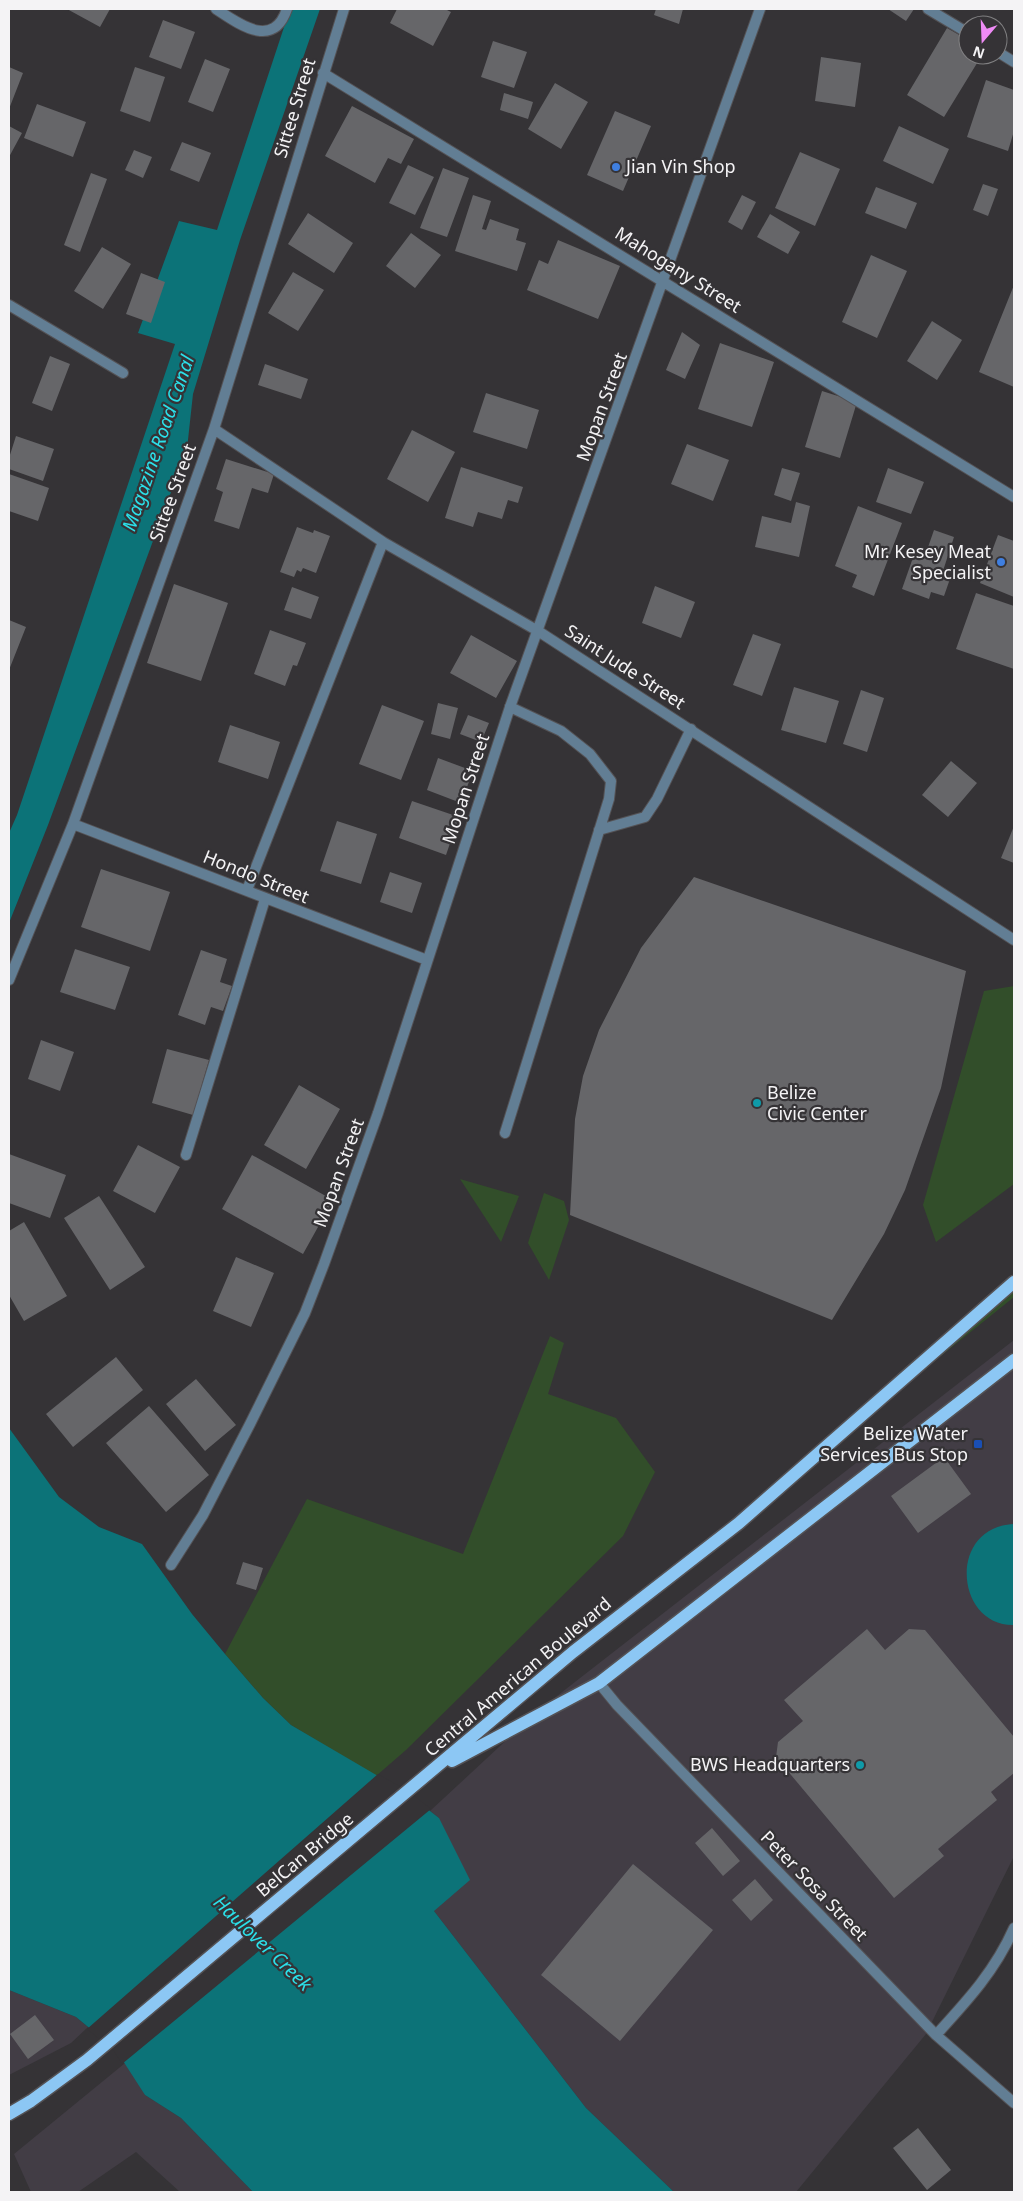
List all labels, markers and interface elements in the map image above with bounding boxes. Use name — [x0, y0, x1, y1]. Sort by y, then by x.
north arrow — [958, 15, 1008, 65]
text: N — [970, 42, 987, 64]
street label: Sittee Street — [268, 55, 321, 160]
place label: Jian Vin Shop — [624, 154, 736, 178]
marker: Jian Vin Shop — [610, 161, 622, 173]
street label: Mahogany Street — [611, 221, 747, 318]
street label: Mopan Street — [570, 348, 632, 465]
water label: Magazine Road Canal — [116, 351, 201, 534]
street label: Sittee Street — [143, 440, 201, 545]
place label: Mr. Kesey Meat Specialist — [864, 539, 991, 584]
marker: Mr. Kesey Meat Specialist — [995, 556, 1007, 568]
street label: Saint Jude Street — [561, 618, 691, 714]
street label: Mopan Street — [436, 730, 494, 847]
street label: Hondo Street — [200, 844, 313, 908]
place label: Belize Civic Center — [767, 1080, 867, 1125]
marker: Belize Civic Center — [751, 1097, 763, 1109]
street label: Mopan Street — [307, 1114, 369, 1231]
place label: Belize Water Services Bus Stop — [820, 1421, 969, 1466]
marker: Belize Water Services Bus Stop — [972, 1438, 984, 1450]
street label: Central American Boulevard — [419, 1591, 616, 1761]
place label: BWS Headquarters — [690, 1752, 850, 1776]
marker: BWS Headquarters — [854, 1759, 866, 1771]
street label: BelCan Bridge — [251, 1807, 358, 1902]
street label: Peter Sosa Street — [756, 1825, 874, 1946]
water label: Haulover Creek — [208, 1889, 318, 1997]

